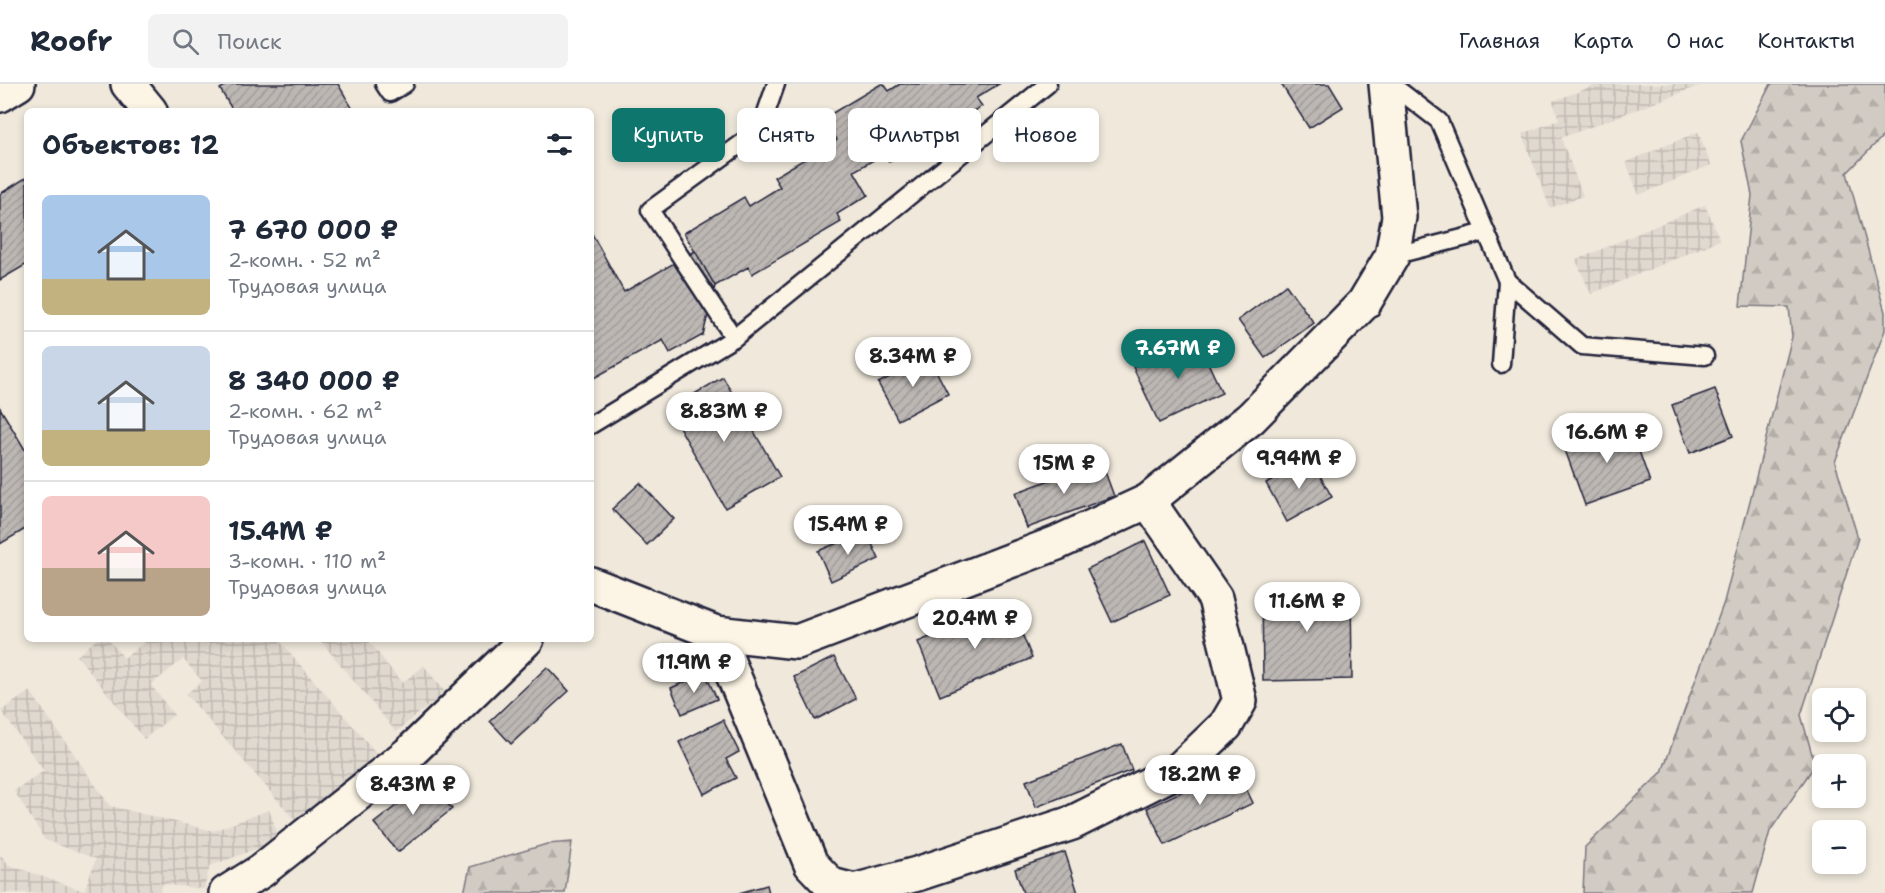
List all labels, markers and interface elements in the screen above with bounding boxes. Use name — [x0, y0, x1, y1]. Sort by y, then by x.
search box — [148, 14, 568, 68]
text: Roofr — [30, 22, 112, 60]
icon: search — [169, 25, 202, 58]
text: Поиск — [217, 27, 282, 56]
text: Главная — [1459, 27, 1540, 55]
text: Карта — [1573, 27, 1633, 55]
text: О нас — [1666, 27, 1724, 55]
text: Контакты — [1757, 27, 1855, 55]
chip: Купить — [612, 108, 725, 162]
chip: Снять — [737, 108, 836, 162]
chip: Фильтры — [848, 108, 981, 162]
chip: Новое — [993, 108, 1099, 162]
text: Объектов: 12 — [42, 127, 219, 162]
icon: filters — [543, 128, 576, 161]
text: 7 670 000 ₽ — [228, 212, 399, 247]
icon: home — [90, 219, 162, 291]
text: 2-комн. · 52 m² — [228, 247, 381, 273]
text: Трудовая улица — [228, 273, 387, 299]
pin: 7.67M ₽ — [1123, 329, 1233, 380]
text: 7.67M ₽ — [1135, 335, 1221, 361]
pin: 8.34M ₽ — [858, 337, 968, 388]
text: 8.34M ₽ — [869, 343, 957, 369]
text: 8 340 000 ₽ — [228, 363, 400, 398]
icon: home — [90, 370, 162, 442]
pin: 8.83M ₽ — [669, 392, 779, 443]
text: 2-комн. · 62 m² — [228, 398, 382, 424]
text: 8.83M ₽ — [680, 398, 768, 424]
pin: 16.6M ₽ — [1552, 413, 1662, 464]
text: 16.6M ₽ — [1566, 419, 1648, 445]
text: Трудовая улица — [228, 424, 387, 450]
pin: 9.94M ₽ — [1244, 439, 1354, 490]
pin: 15M ₽ — [1022, 444, 1106, 495]
text: 9.94M ₽ — [1256, 445, 1342, 471]
text: 15M ₽ — [1033, 450, 1095, 476]
pin: 15.4M ₽ — [793, 505, 903, 556]
text: 15.4M ₽ — [808, 511, 888, 537]
text: 15.4M ₽ — [228, 513, 333, 548]
icon: home — [90, 520, 162, 592]
text: 3-комн. · 110 m² — [228, 548, 386, 574]
text: Трудовая улица — [228, 574, 387, 600]
pin: 11.6M ₽ — [1252, 582, 1362, 633]
text: 11.6M ₽ — [1268, 588, 1346, 614]
pin: 20.4M ₽ — [920, 599, 1030, 650]
text: 20.4M ₽ — [932, 605, 1018, 631]
pin: 11.9M ₽ — [639, 643, 749, 694]
text: 11.9M ₽ — [656, 649, 732, 675]
map controls — [1812, 688, 1866, 874]
button: locate — [1812, 688, 1866, 742]
button: + — [1812, 754, 1866, 808]
pin: 18.2M ₽ — [1145, 755, 1255, 806]
text: 18.2M ₽ — [1158, 761, 1242, 787]
pin: 8.43M ₽ — [358, 765, 468, 816]
text: 8.43M ₽ — [370, 771, 456, 797]
button: − — [1812, 820, 1866, 874]

